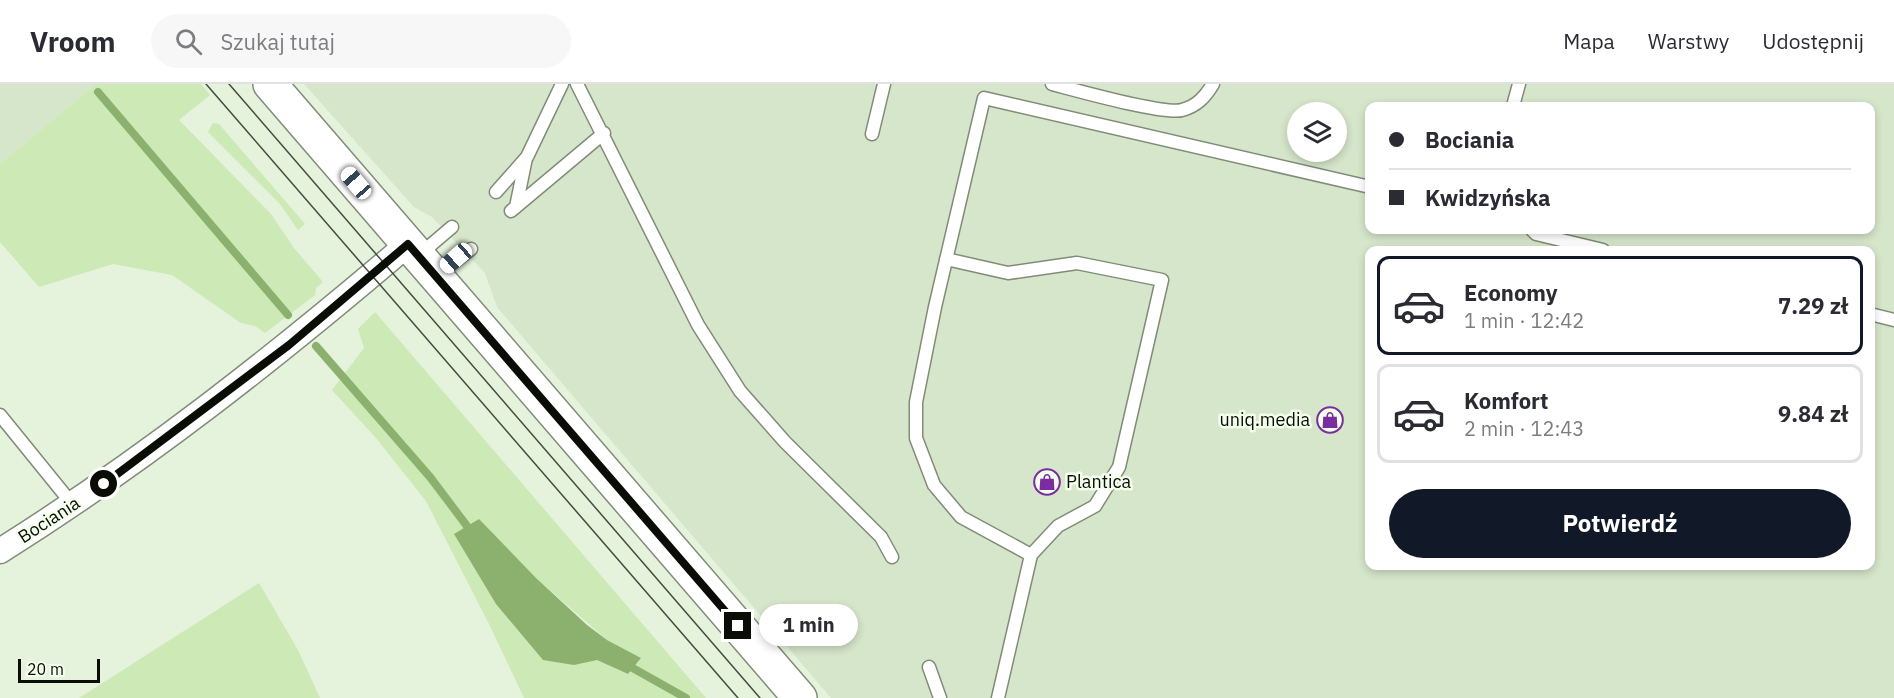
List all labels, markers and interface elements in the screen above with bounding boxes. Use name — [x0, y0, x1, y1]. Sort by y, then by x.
search box — [151, 14, 571, 68]
text: Vroom — [30, 23, 115, 60]
icon: search — [172, 25, 205, 58]
text: Szukaj tutaj — [220, 27, 335, 56]
text: Mapa — [1563, 27, 1615, 55]
text: Warstwy — [1648, 27, 1729, 55]
text: Udostępnij — [1762, 27, 1864, 55]
map controls — [1287, 102, 1347, 162]
button: layers — [1287, 102, 1347, 162]
text: Bociania — [1425, 125, 1514, 154]
car — [337, 164, 375, 202]
text: Kwidzyńska — [1425, 183, 1551, 212]
car — [437, 239, 475, 277]
text: Economy — [1464, 278, 1558, 307]
icon: car — [1392, 279, 1446, 333]
text: 7.29 zł — [1778, 291, 1848, 320]
text: 1 min · 12:42 — [1464, 307, 1584, 334]
text: Komfort — [1464, 386, 1549, 415]
icon: car — [1392, 387, 1446, 441]
text: 9.84 zł — [1778, 399, 1848, 428]
shop icon: uniq.media — [1315, 405, 1345, 435]
place label: uniq.media — [1220, 408, 1310, 431]
text: 2 min · 12:43 — [1464, 415, 1584, 442]
shop icon: Plantica — [1032, 467, 1062, 497]
route start — [90, 470, 117, 497]
place label: Plantica — [1066, 470, 1132, 493]
button: Potwierdź — [1389, 489, 1851, 558]
street label: Bociania — [13, 491, 84, 548]
callout: 1 min — [759, 605, 858, 647]
text: 1 min — [782, 611, 835, 638]
route end — [724, 612, 751, 639]
scale bar — [18, 656, 100, 684]
text: 20 m — [27, 659, 64, 679]

